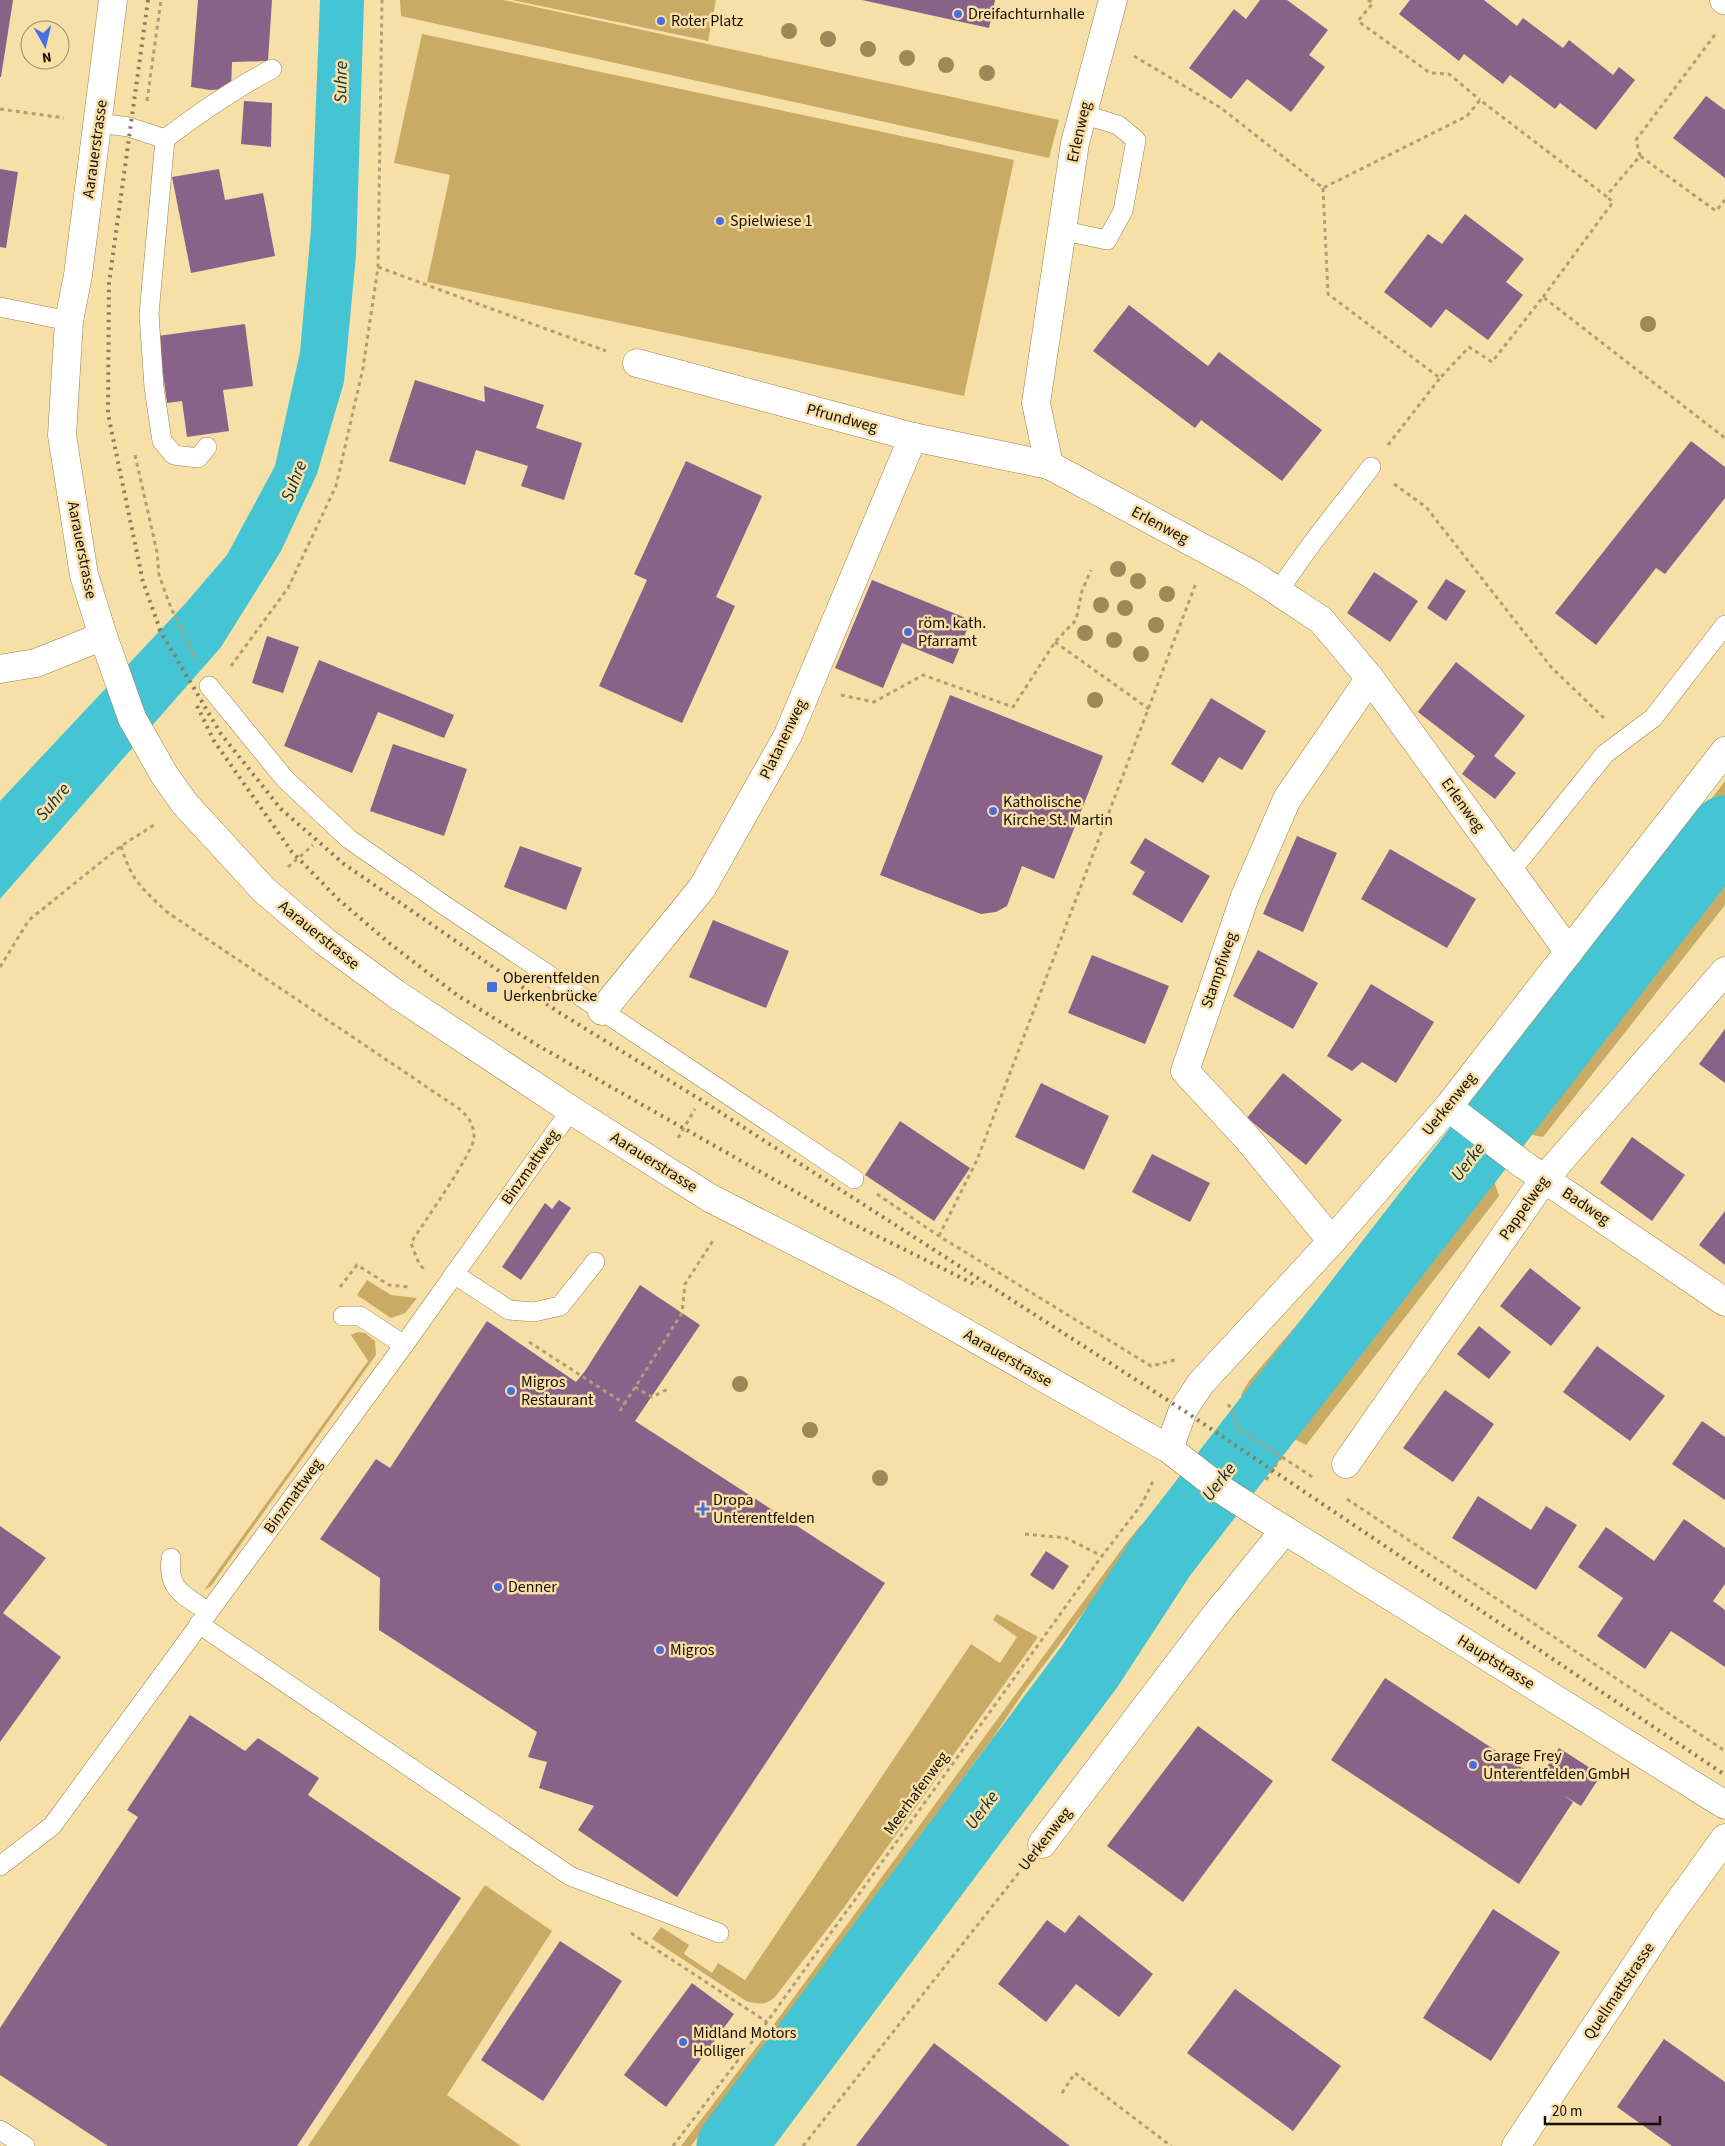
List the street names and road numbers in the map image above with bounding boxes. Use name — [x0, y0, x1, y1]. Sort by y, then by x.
street label: Aarauerstrasse — [77, 98, 113, 199]
street label: Erlenweg — [1061, 99, 1097, 165]
street label: Pfrundweg — [804, 398, 880, 438]
street label: Aarauerstrasse — [62, 499, 102, 601]
street label: Erlenweg — [1127, 501, 1193, 549]
street label: Platanenweg — [754, 695, 812, 783]
street label: Erlenweg — [1436, 773, 1490, 837]
street label: Aarauerstrasse — [274, 895, 364, 975]
street label: Stampfiweg — [1196, 929, 1242, 1011]
street label: Uerkenweg — [1417, 1068, 1481, 1140]
street label: Binzmattweg — [496, 1125, 564, 1209]
street label: Aarauerstrasse — [606, 1126, 702, 1198]
street label: Pappelweg — [1494, 1172, 1554, 1244]
street label: Badweg — [1558, 1182, 1614, 1230]
street label: Aarauerstrasse — [960, 1324, 1056, 1392]
street label: Binzmattweg — [258, 1454, 328, 1538]
street label: Hauptstrasse — [1453, 1630, 1539, 1695]
street label: Meerhafenweg — [878, 1747, 954, 1839]
street label: Uerkenweg — [1013, 1803, 1077, 1875]
street label: Quellmattstrasse — [1578, 1938, 1660, 2044]

